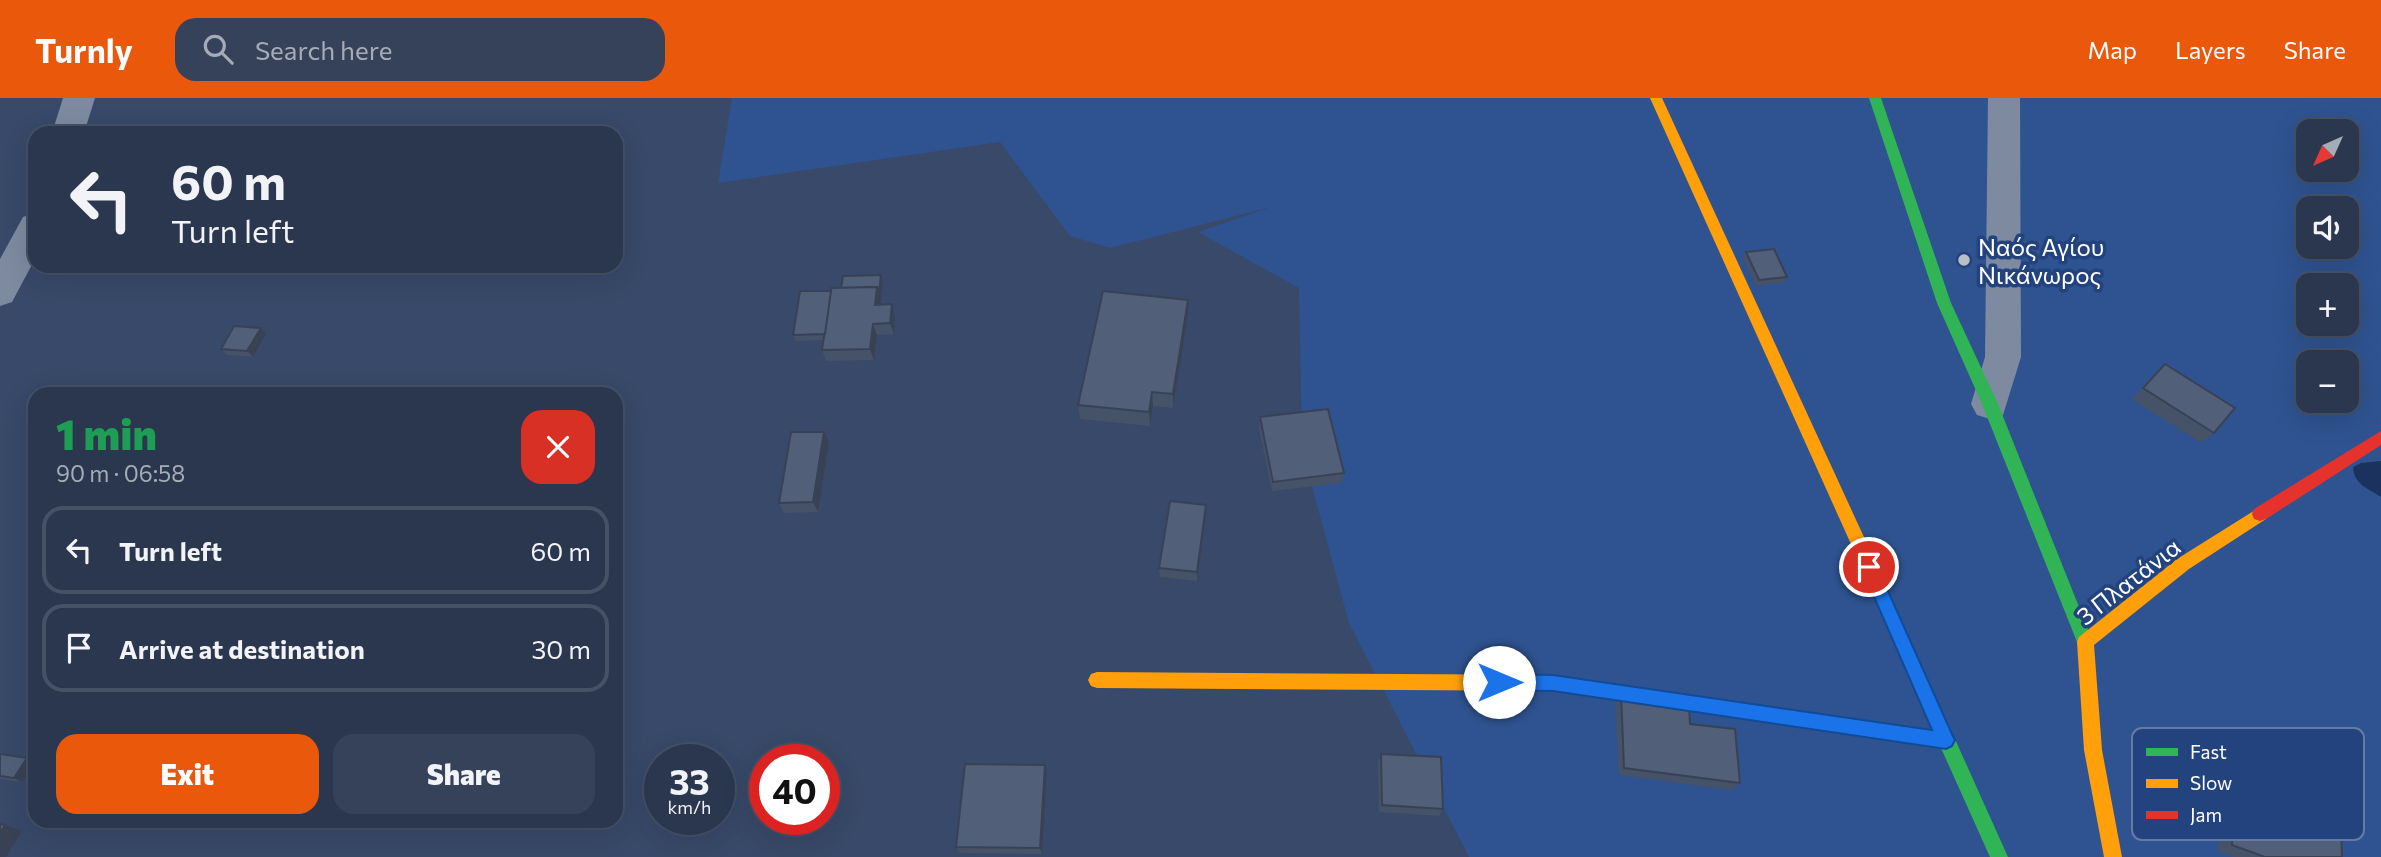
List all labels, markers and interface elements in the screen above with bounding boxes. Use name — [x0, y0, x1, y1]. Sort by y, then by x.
search box — [175, 18, 665, 81]
text: Turnly — [35, 29, 133, 70]
icon: search — [199, 30, 237, 68]
text: Search here — [255, 34, 392, 65]
text: Map — [2088, 35, 2137, 64]
text: Layers — [2175, 35, 2246, 64]
text: Share — [2284, 35, 2346, 64]
north arrow — [2296, 119, 2359, 182]
map controls — [2296, 119, 2359, 413]
text: 60 m — [171, 150, 286, 210]
icon: left — [56, 154, 147, 245]
button: sound — [2296, 196, 2359, 259]
text: Turn left — [171, 210, 295, 250]
place label: Ναός Αγίου Νικάνωρος — [1978, 232, 2104, 289]
marker: Ναός Αγίου Νικάνωρος — [1956, 252, 1972, 268]
button: + — [2296, 273, 2359, 336]
button: − — [2296, 350, 2359, 413]
text: 1 min — [56, 407, 157, 459]
button: close — [521, 410, 595, 484]
text: 90 m · 06:58 — [56, 459, 185, 487]
icon: left — [60, 531, 98, 569]
street label: 3 Πλατάνια — [2070, 532, 2186, 630]
text: Turn left — [119, 535, 222, 566]
text: 60 m — [531, 535, 591, 566]
pin — [1839, 537, 1899, 597]
icon: arrive — [1850, 548, 1888, 586]
icon: arrive — [60, 629, 98, 667]
text: Arrive at destination — [119, 633, 365, 664]
text: 30 m — [532, 633, 591, 664]
position arrow — [1462, 645, 1536, 719]
legend — [2132, 728, 2364, 840]
button: Exit — [56, 734, 319, 814]
button: Share — [333, 734, 595, 814]
text: Fast — [2190, 740, 2227, 763]
speed limit sign: 40 — [749, 744, 840, 835]
text: 33 — [669, 759, 710, 802]
text: Slow — [2190, 771, 2232, 794]
text: km/h — [668, 796, 711, 818]
text: Jam — [2190, 803, 2222, 826]

